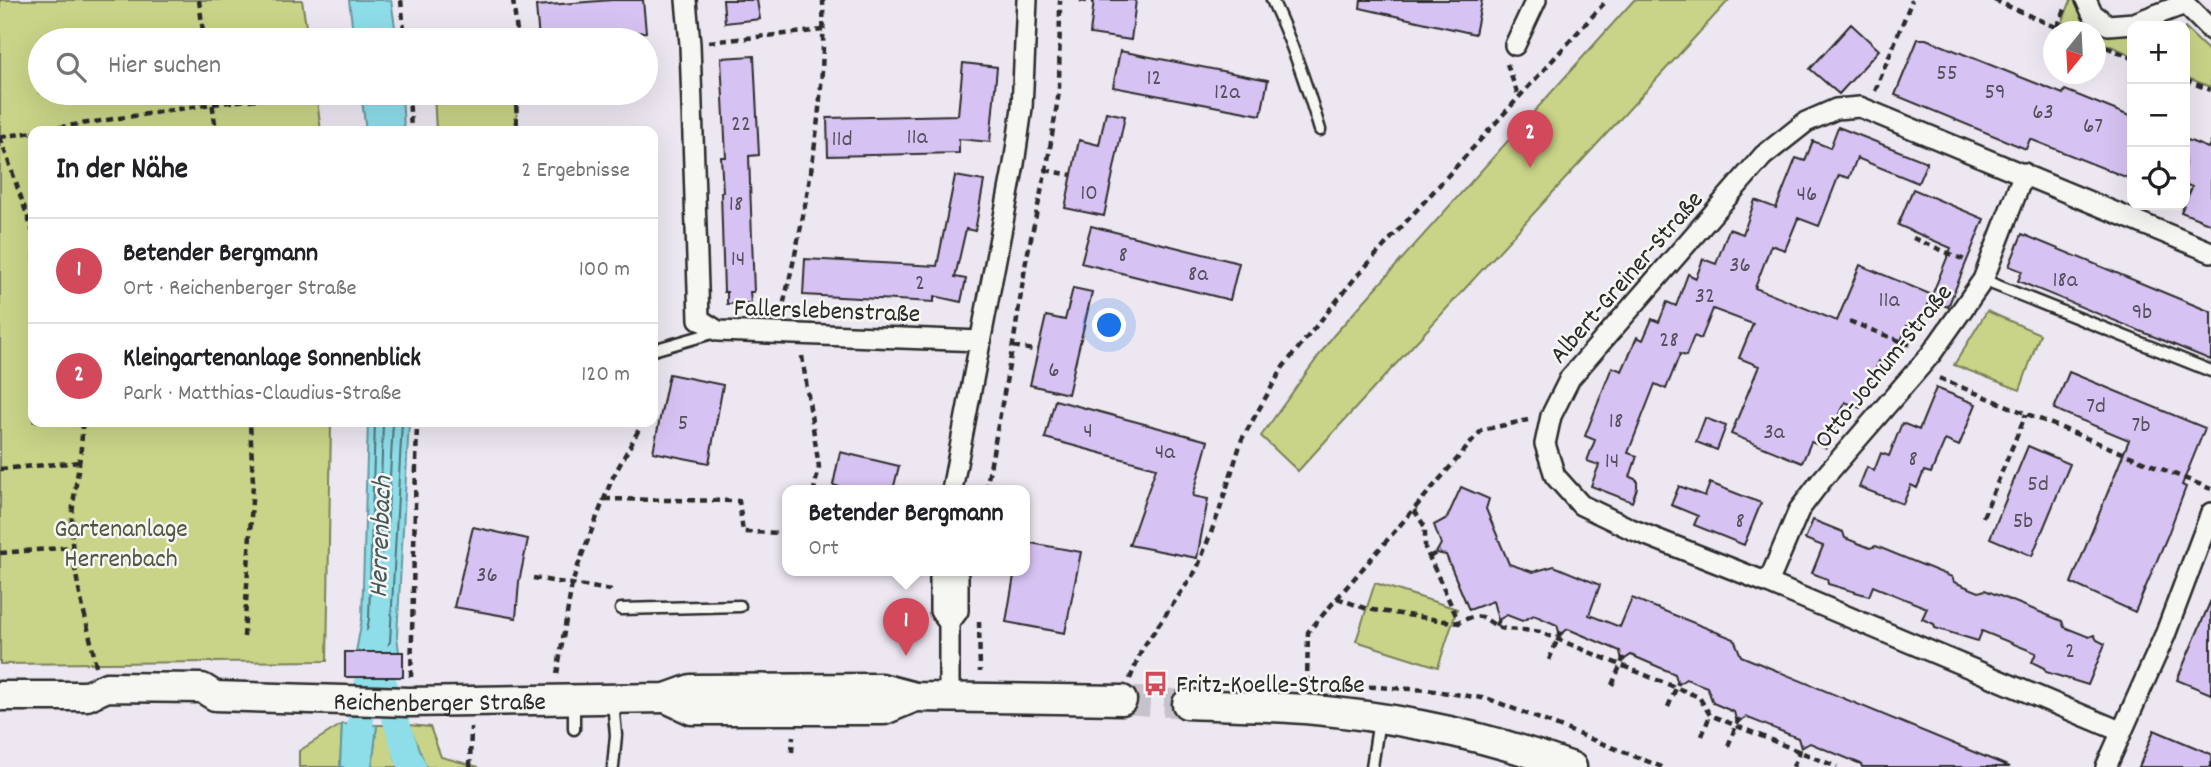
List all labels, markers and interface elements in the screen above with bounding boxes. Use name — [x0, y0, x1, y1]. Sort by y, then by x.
north arrow — [2043, 21, 2106, 84]
map controls — [2127, 21, 2190, 210]
button: + — [2127, 21, 2190, 84]
search box — [28, 28, 658, 105]
icon: search — [52, 48, 90, 86]
text: Hier suchen — [108, 48, 221, 85]
house number: 55 — [1936, 58, 1958, 91]
house number: 12 — [1146, 63, 1162, 96]
house number: 12a — [1214, 77, 1241, 110]
house number: 59 — [1984, 77, 2006, 110]
button: − — [2127, 84, 2190, 147]
house number: 63 — [2032, 97, 2054, 130]
house number: 22 — [731, 109, 751, 142]
pin: 2 — [1507, 110, 1553, 168]
house number: 67 — [2083, 111, 2103, 144]
house number: 11a — [907, 122, 929, 155]
house number: 11d — [832, 124, 852, 157]
button: locate — [2127, 147, 2190, 210]
text: In der Nähe — [56, 150, 188, 193]
text: 2 Ergebnisse — [521, 155, 630, 188]
house number: 10 — [1080, 178, 1098, 211]
house number: 46 — [1797, 179, 1817, 212]
street label: Albert-Greiner-Straße — [1542, 184, 1713, 373]
house number: 18 — [729, 189, 743, 222]
text: Betender Bergmann — [123, 236, 318, 273]
house number: 8 — [1118, 240, 1128, 273]
house number: 14 — [731, 244, 745, 277]
house number: 36 — [1729, 250, 1751, 283]
text: 1 — [76, 254, 82, 287]
text: 100 m — [579, 254, 630, 287]
house number: 8a — [1188, 259, 1209, 292]
house number: 18a — [2052, 265, 2079, 298]
house number: 2 — [915, 268, 925, 301]
text: Ort · Reichenberger Straße — [123, 273, 357, 306]
street label: Otto-Jochum-Straße — [1807, 277, 1963, 458]
house number: 32 — [1695, 281, 1715, 314]
house number: 11a — [1879, 285, 1901, 318]
street label: Fallerslebenstraße — [733, 291, 921, 334]
house number: 9b — [2132, 297, 2152, 330]
your location — [1092, 308, 1126, 342]
house number: 28 — [1659, 325, 1679, 358]
text: Kleingartenanlage Sonnenblick — [123, 341, 421, 378]
house number: 6 — [1048, 355, 1060, 388]
text: 2 — [74, 359, 84, 392]
text: 120 m — [581, 359, 630, 392]
text: Park · Matthias-Claudius-Straße — [123, 378, 401, 411]
house number: 7d — [2086, 391, 2106, 424]
house number: 18 — [1609, 406, 1623, 439]
house number: 5 — [678, 408, 688, 441]
house number: 7b — [2132, 410, 2150, 443]
house number: 4 — [1083, 416, 1093, 449]
house number: 3a — [1764, 417, 1786, 450]
house number: 4a — [1155, 437, 1176, 470]
house number: 8 — [1908, 444, 1918, 477]
house number: 14 — [1605, 446, 1619, 479]
house number: 5d — [2027, 469, 2049, 502]
water label: Herrenbach — [361, 474, 405, 599]
popup — [782, 485, 1030, 576]
text: Betender Bergmann — [809, 496, 1003, 533]
house number: 8 — [1735, 506, 1745, 539]
house number: 5b — [2013, 506, 2033, 539]
park label: Gartenanlage Herrenbach — [54, 512, 188, 579]
text: Ort — [809, 533, 839, 566]
house number: 36 — [476, 560, 498, 593]
pin: 1 — [883, 598, 929, 656]
house number: 2 — [2065, 636, 2075, 669]
place label: Fritz-Koelle-Straße — [1176, 668, 1365, 705]
bus stop icon: Fritz-Koelle-Straße — [1142, 669, 1170, 697]
street label: Reichenberger Straße — [333, 685, 546, 724]

